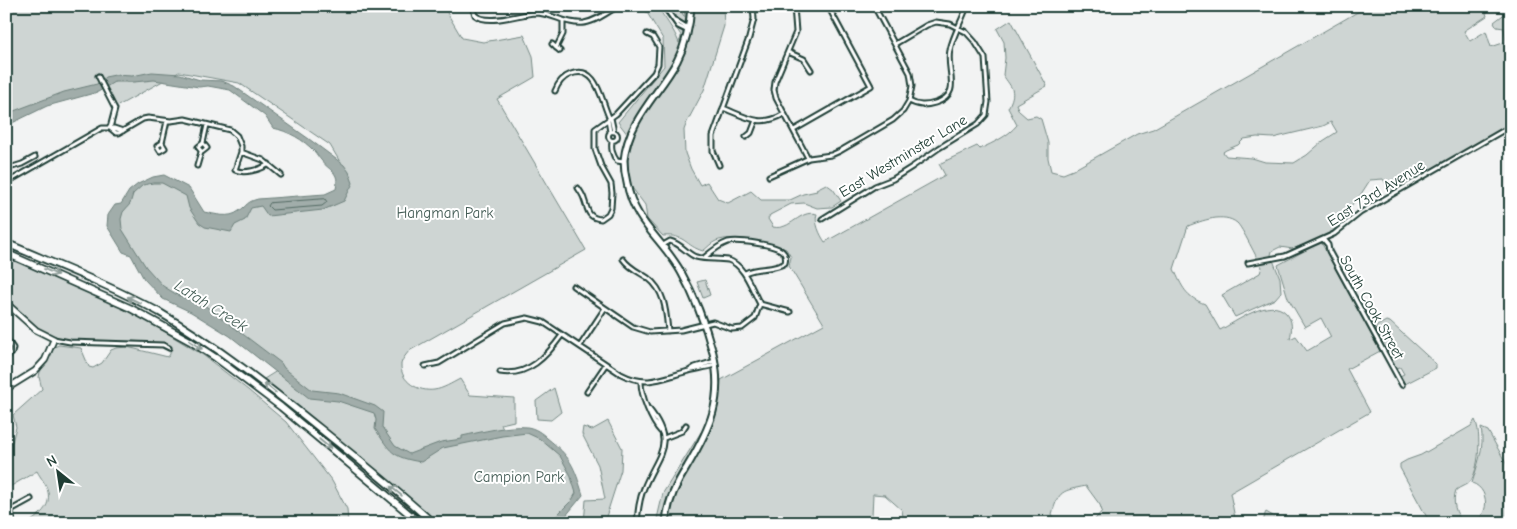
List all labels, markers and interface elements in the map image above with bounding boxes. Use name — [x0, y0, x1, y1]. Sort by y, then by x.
street label: East Westminster Lane — [836, 110, 971, 201]
street label: East 73rd Avenue — [1324, 156, 1428, 230]
park label: Hangman Park — [396, 204, 494, 222]
street label: South Cook Street — [1336, 252, 1408, 363]
one-way arrow — [43, 268, 58, 278]
water label: Latah Creek — [171, 276, 251, 336]
one-way arrow — [127, 295, 142, 304]
one-way arrow — [189, 340, 203, 350]
one-way arrow — [264, 382, 277, 393]
one-way arrow — [318, 439, 331, 450]
north arrow — [32, 446, 82, 496]
text: N — [44, 452, 60, 471]
park label: Campion Park — [474, 468, 565, 486]
one-way arrow — [390, 485, 403, 496]

